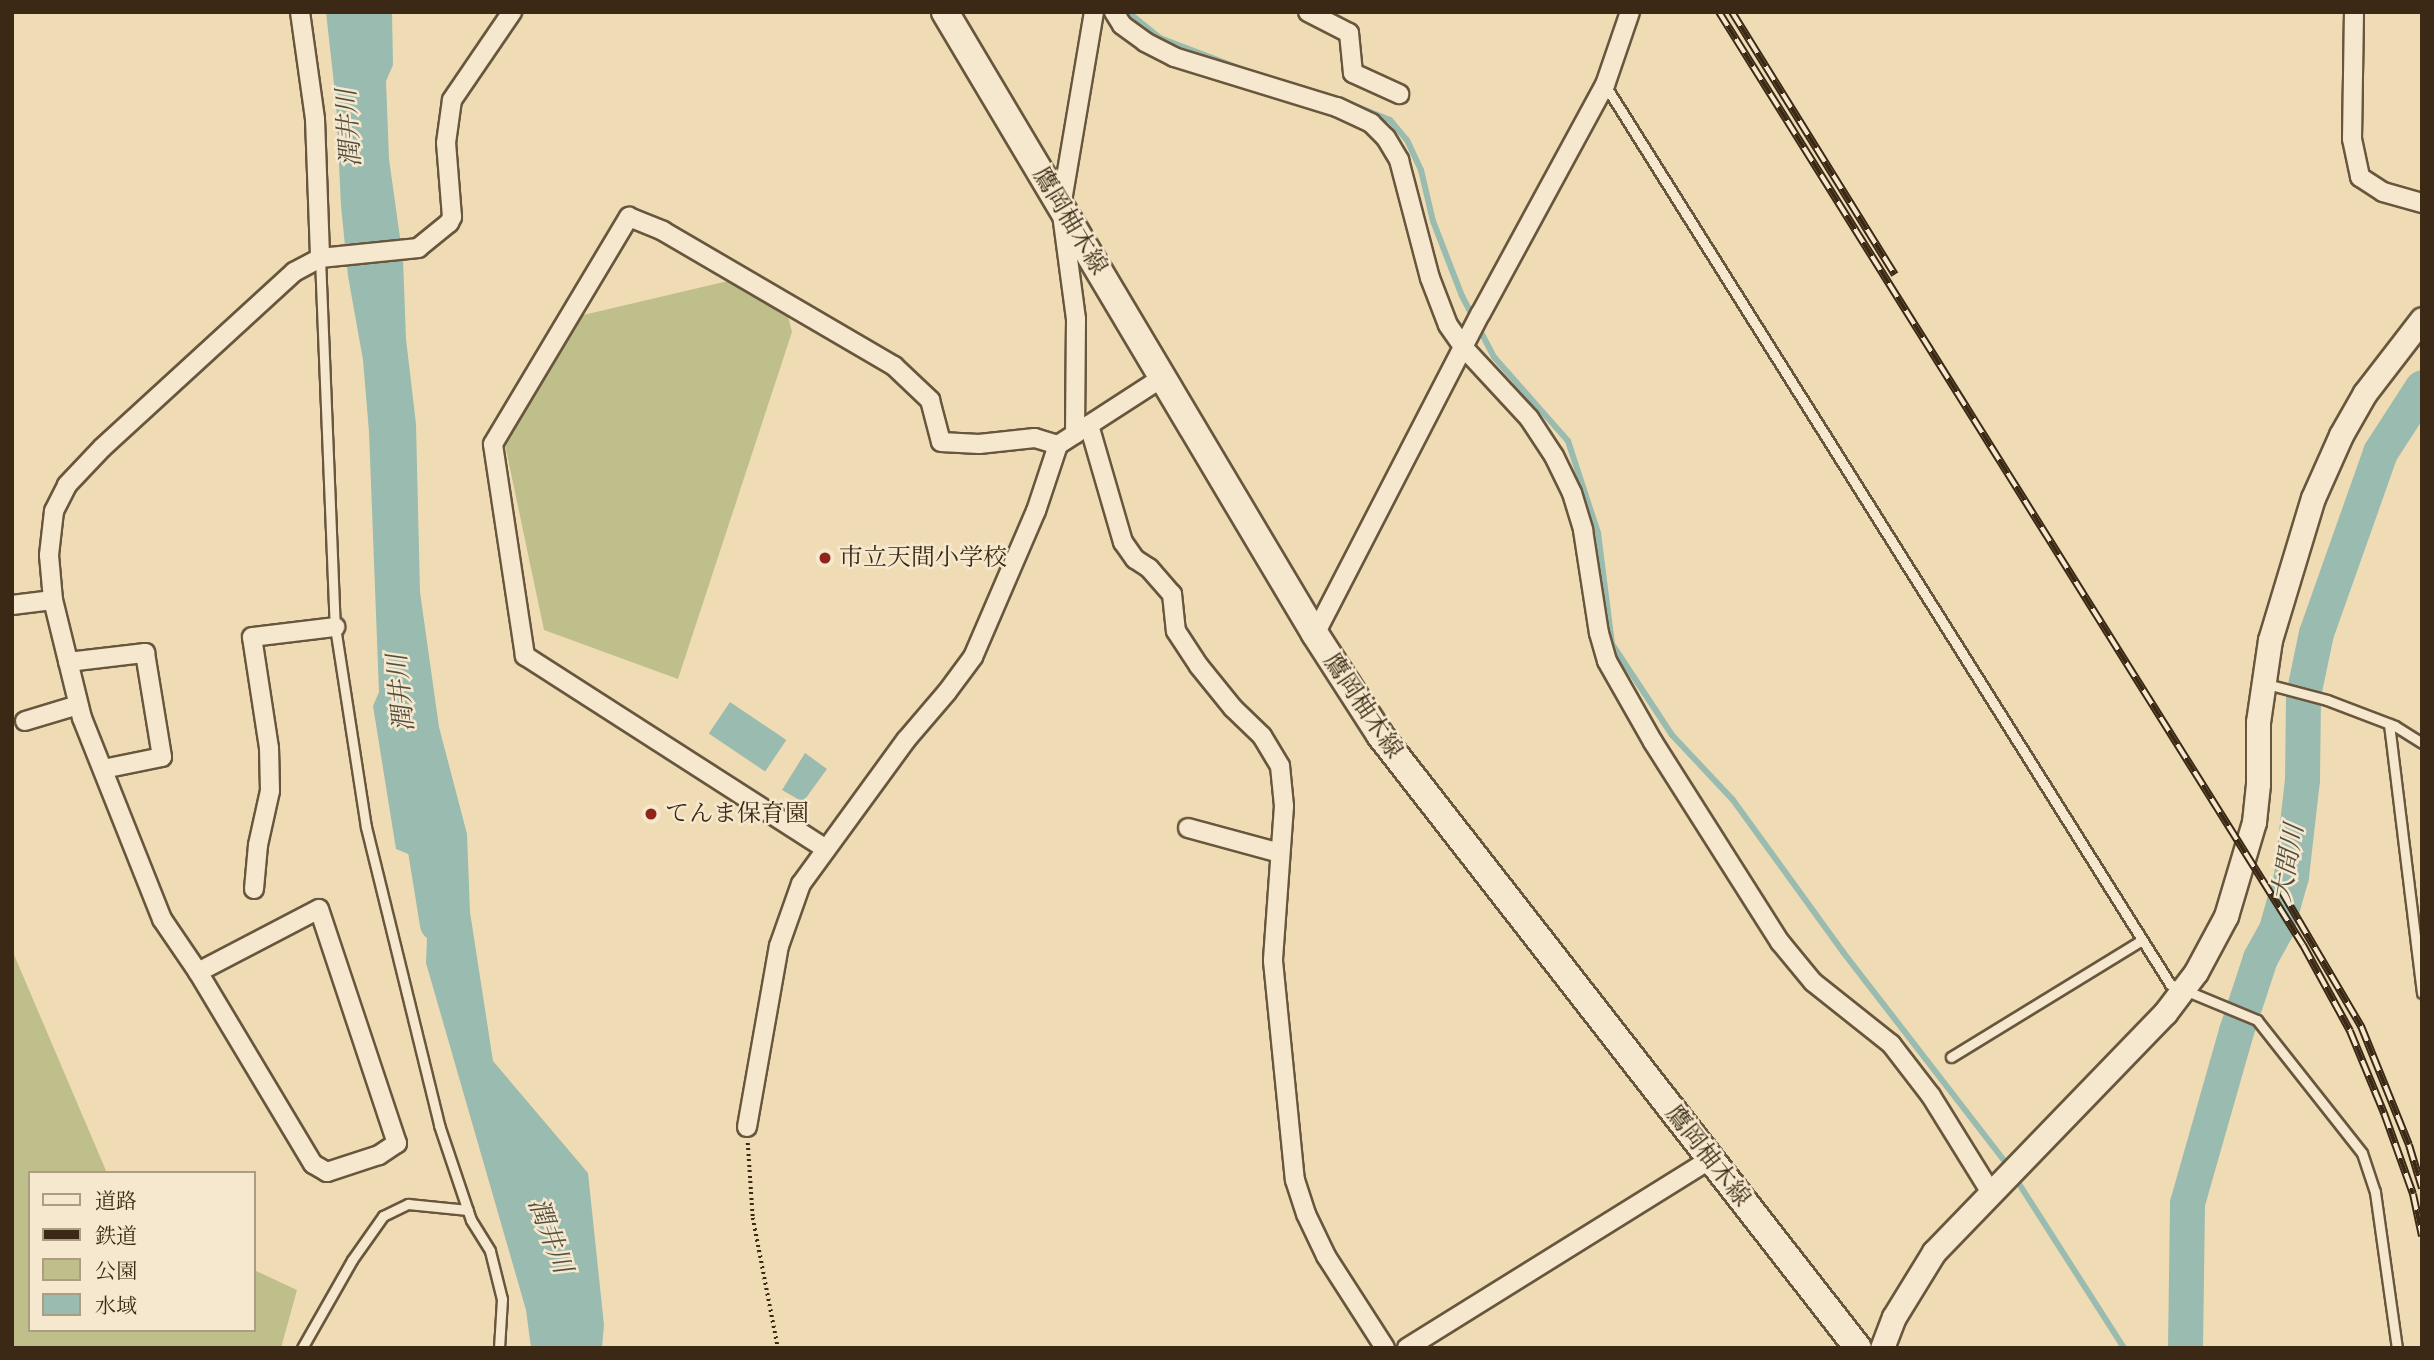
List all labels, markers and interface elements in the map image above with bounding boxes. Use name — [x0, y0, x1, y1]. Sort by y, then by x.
water label: 潤井川 — [332, 88, 368, 168]
street label: 鷹岡柚木線 — [1027, 162, 1113, 280]
place label: 市立天間小学校 — [839, 544, 1007, 572]
marker: 市立天間小学校 — [817, 550, 833, 566]
street label: 鷹岡柚木線 — [1318, 648, 1408, 764]
water label: 潤井川 — [382, 653, 422, 733]
place label: てんま保育園 — [665, 800, 809, 828]
marker: てんま保育園 — [643, 806, 659, 822]
water label: 大間川 — [2267, 822, 2311, 904]
street label: 鷹岡柚木線 — [1660, 1100, 1756, 1212]
legend — [28, 1171, 256, 1332]
text: 道路 — [95, 1188, 137, 1215]
water label: 潤井川 — [520, 1194, 578, 1278]
text: 鉄道 — [95, 1223, 137, 1250]
text: 公園 — [95, 1258, 137, 1285]
text: 水域 — [95, 1293, 137, 1320]

